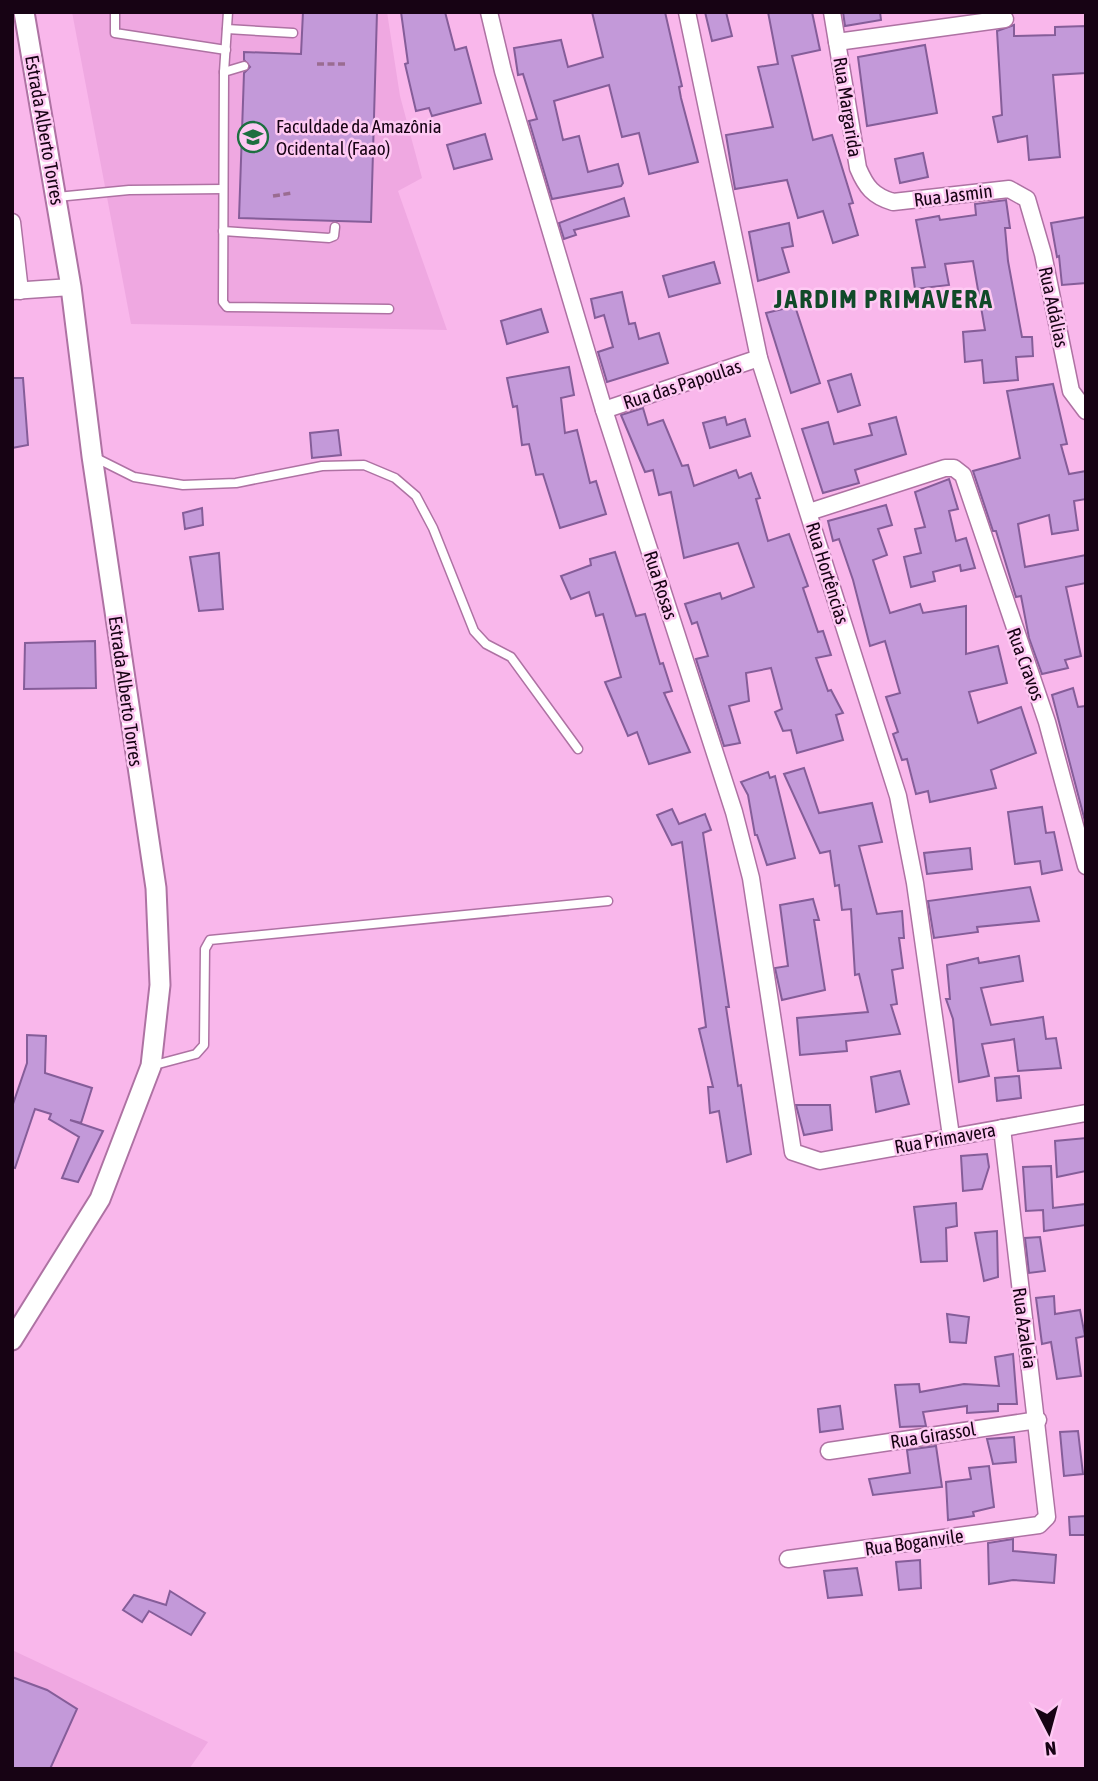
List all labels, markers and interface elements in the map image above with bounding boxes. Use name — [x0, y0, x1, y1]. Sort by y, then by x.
street label: Estrada Alberto Torres — [21, 53, 69, 207]
street label: Rua Margarida — [829, 55, 867, 159]
place label: Faculdade da Amazônia Ocidental (Faao) — [276, 115, 442, 159]
school or university icon: Faculdade da Amazônia Ocidental (Faao) — [236, 120, 270, 154]
street label: Rua Jasmin — [912, 179, 994, 211]
street label: Rua Adálias — [1035, 265, 1073, 350]
district label: JARDIM PRIMAVERA — [773, 284, 994, 314]
street label: Rua das Papoulas — [620, 354, 744, 413]
street label: Rua Hortências — [802, 519, 854, 627]
street label: Rua Rosas — [640, 548, 682, 622]
street label: Estrada Alberto Torres — [105, 614, 147, 768]
street label: Rua Cravos — [1003, 625, 1049, 704]
street label: Rua Primavera — [893, 1118, 997, 1158]
street label: Rua Azaleia — [1008, 1286, 1042, 1370]
street label: Rua Girassol — [889, 1417, 977, 1453]
street label: Rua Boganvile — [863, 1524, 965, 1560]
north arrow — [1014, 1697, 1084, 1767]
text: N — [1044, 1737, 1058, 1760]

